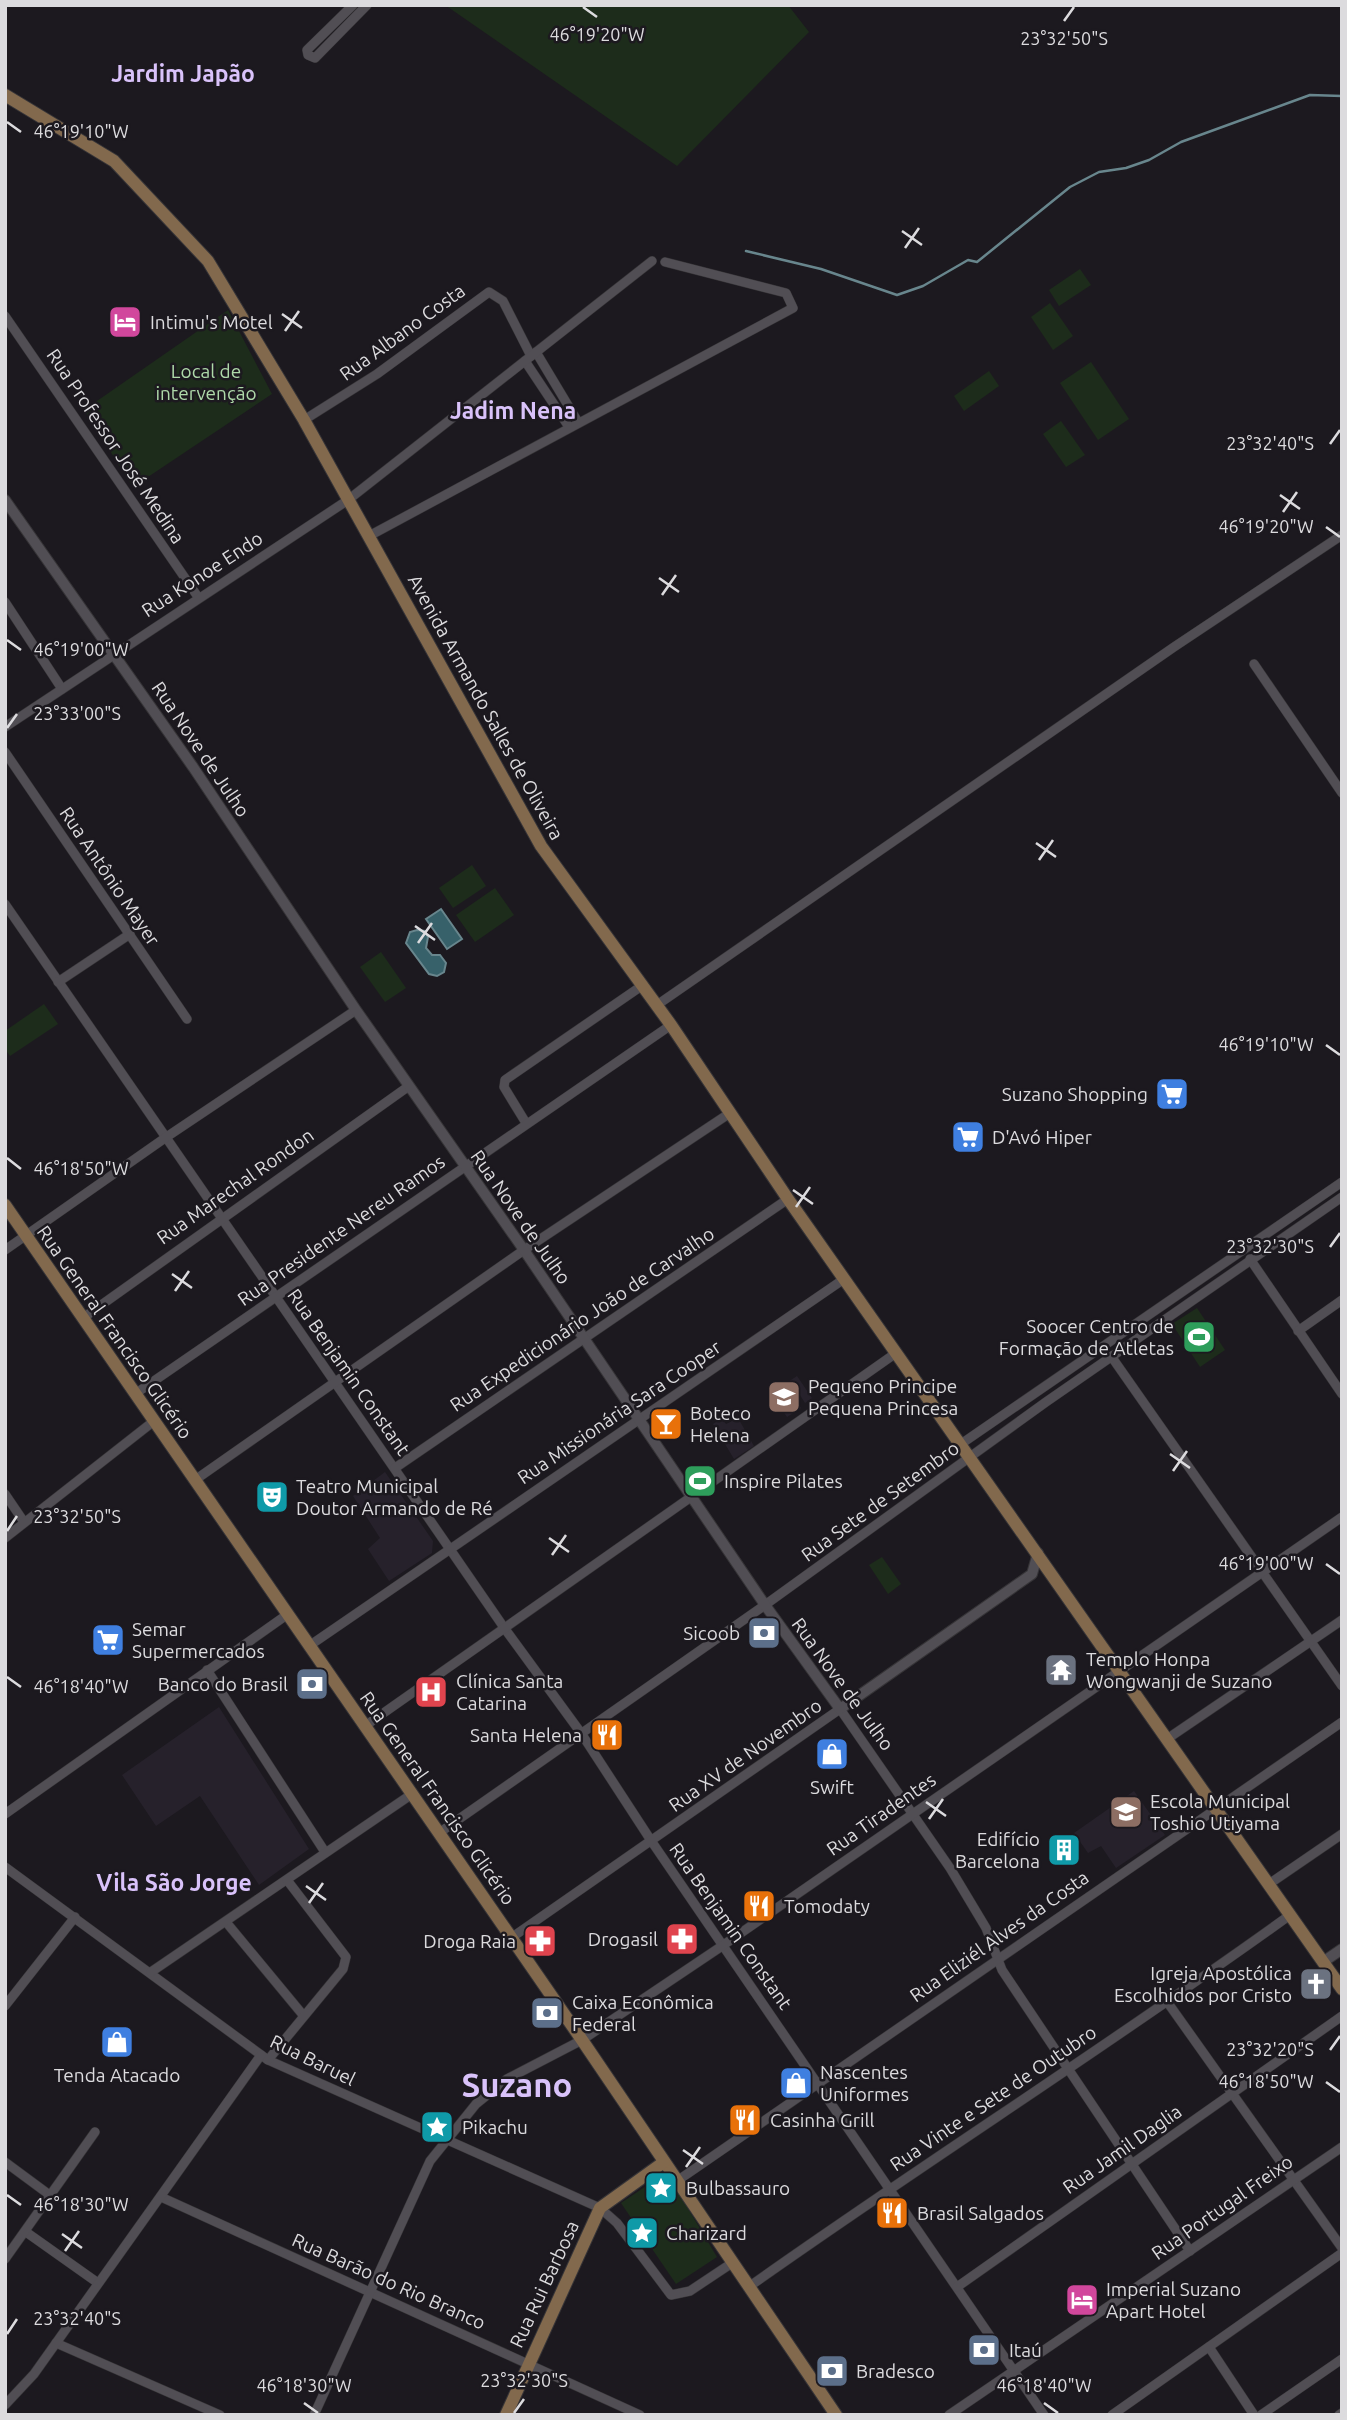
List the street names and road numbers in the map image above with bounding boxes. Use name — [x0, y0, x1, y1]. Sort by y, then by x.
street label: Rua Albano Costa — [335, 279, 469, 385]
street label: Rua Professor José Medina — [43, 344, 189, 548]
street label: Rua Konoe Endo — [137, 527, 267, 621]
street label: Avenida Armando Salles de Oliveira — [404, 570, 568, 844]
street label: Rua Nove de Julho — [148, 677, 254, 821]
street label: Rua Antônio Mayer — [55, 802, 165, 950]
street label: Rua Marechal Rondon — [152, 1124, 318, 1248]
street label: Rua Nove de Julho — [466, 1146, 576, 1288]
street label: Rua Presidente Nereu Ramos — [233, 1150, 449, 1310]
street label: Rua General Francisco Glicério — [33, 1221, 197, 1443]
street label: Rua Expedicionário João de Carvalho — [446, 1222, 718, 1416]
street label: Rua Benjamin Constant — [283, 1285, 415, 1460]
street label: Rua Missionária Sara Cooper — [513, 1336, 725, 1488]
street label: Rua Sete de Setembro — [797, 1436, 963, 1566]
street label: Rua Nove de Julho — [787, 1613, 899, 1755]
street label: Rua General Francisco Glicério — [356, 1687, 520, 1909]
street label: Rua XV de Novembro — [664, 1694, 826, 1816]
street label: Rua Tiradentes — [822, 1768, 940, 1860]
street label: Rua Benjamin Constant — [665, 1839, 797, 2014]
street label: Rua Eliziél Alves da Costa — [905, 1866, 1093, 2006]
street label: Rua Vinte e Sete de Outubro — [886, 2021, 1100, 2175]
street label: Rua Baruel — [267, 2030, 359, 2090]
street label: Rua Jamil Daglia — [1058, 2100, 1186, 2198]
street label: Rua Portugal Freixo — [1147, 2150, 1297, 2264]
street label: Rua Rui Barbosa — [505, 2217, 583, 2351]
street label: Rua Barão do Rio Branco — [289, 2228, 489, 2334]

